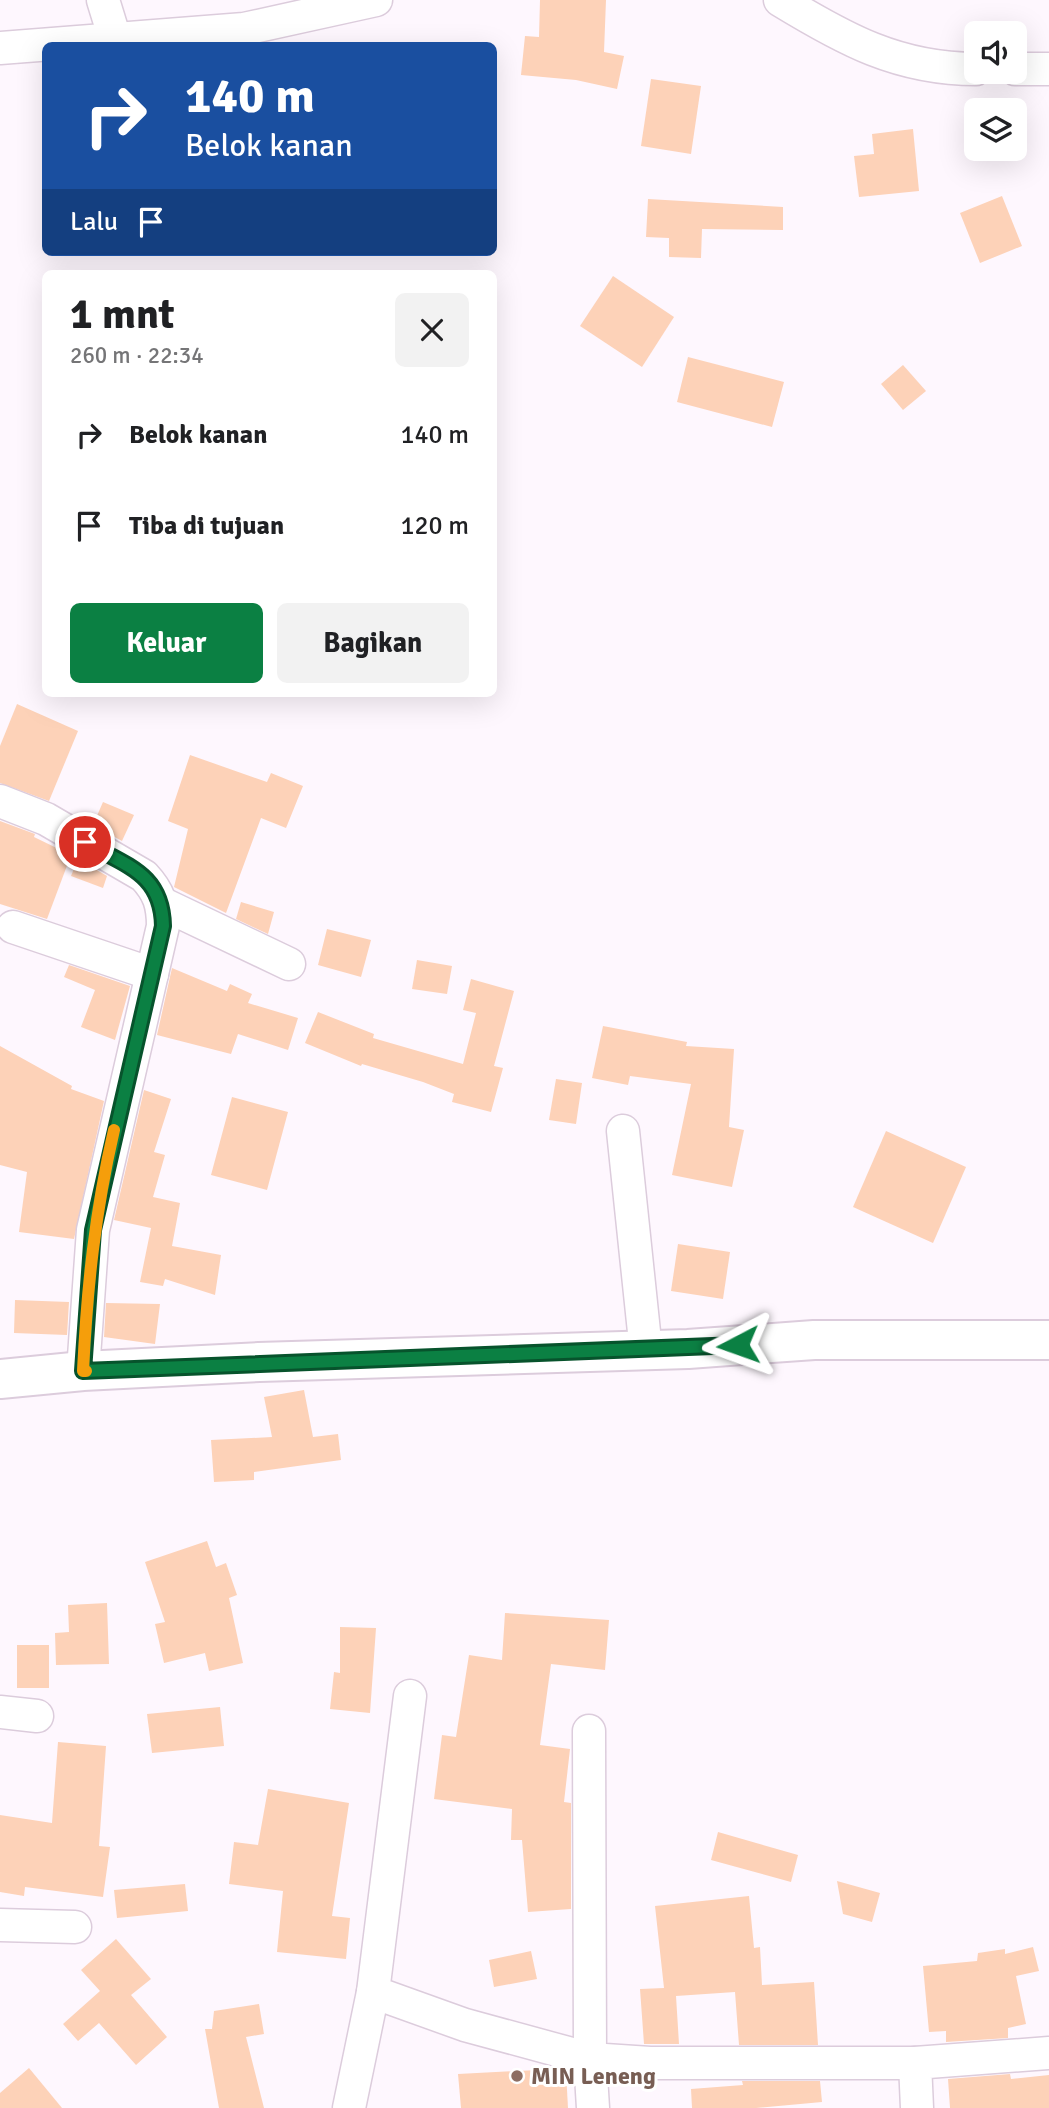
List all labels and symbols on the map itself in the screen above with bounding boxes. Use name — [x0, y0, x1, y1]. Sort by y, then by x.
pin — [55, 812, 115, 872]
position arrow — [701, 1308, 775, 1382]
place label: MIN Leneng — [531, 2061, 656, 2091]
marker: MIN Leneng — [509, 2068, 525, 2084]

